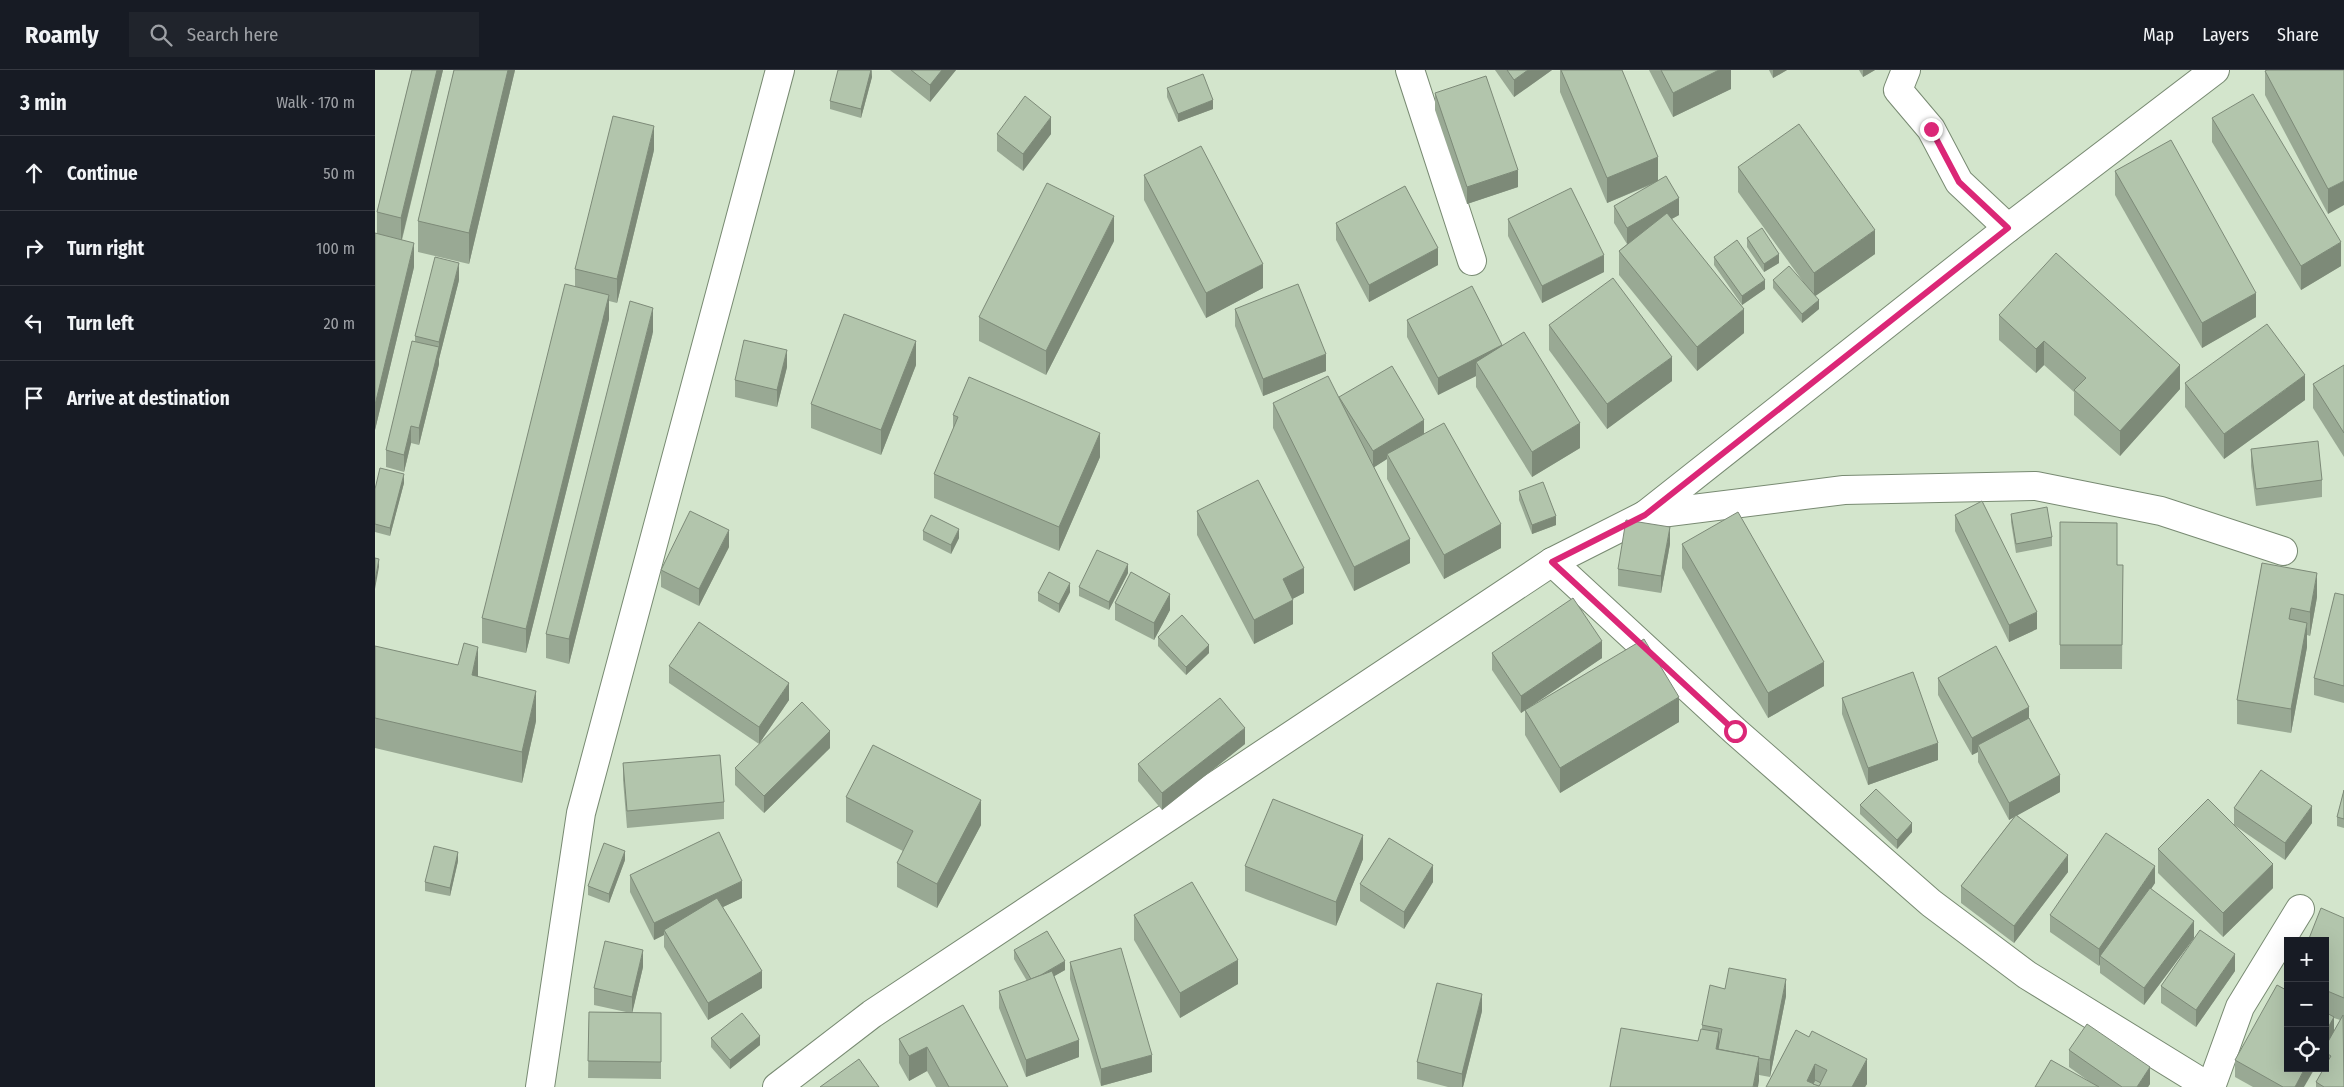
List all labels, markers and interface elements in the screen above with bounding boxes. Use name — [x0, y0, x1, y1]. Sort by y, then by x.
search box — [129, 12, 479, 57]
text: Roamly — [25, 21, 99, 49]
icon: search — [147, 21, 175, 49]
text: Search here — [187, 23, 278, 46]
text: Map — [2143, 24, 2174, 46]
text: Layers — [2202, 24, 2249, 46]
text: Share — [2277, 24, 2319, 46]
text: 3 min — [20, 90, 67, 116]
text: Walk · 170 m — [276, 93, 355, 112]
route end — [1920, 118, 1943, 141]
icon: ahead — [20, 159, 48, 187]
text: Continue — [67, 162, 138, 185]
text: 50 m — [323, 164, 355, 183]
icon: right — [20, 234, 48, 262]
text: Turn right — [67, 237, 144, 260]
text: 100 m — [316, 239, 355, 258]
icon: left — [20, 309, 48, 337]
text: Turn left — [67, 312, 134, 335]
text: 20 m — [324, 314, 355, 333]
icon: arrive — [20, 384, 48, 412]
text: Arrive at destination — [67, 387, 230, 410]
route start — [1724, 720, 1747, 743]
map controls — [2284, 937, 2329, 1072]
button: + — [2284, 937, 2329, 982]
button: − — [2284, 982, 2329, 1027]
button: locate — [2284, 1027, 2329, 1072]

